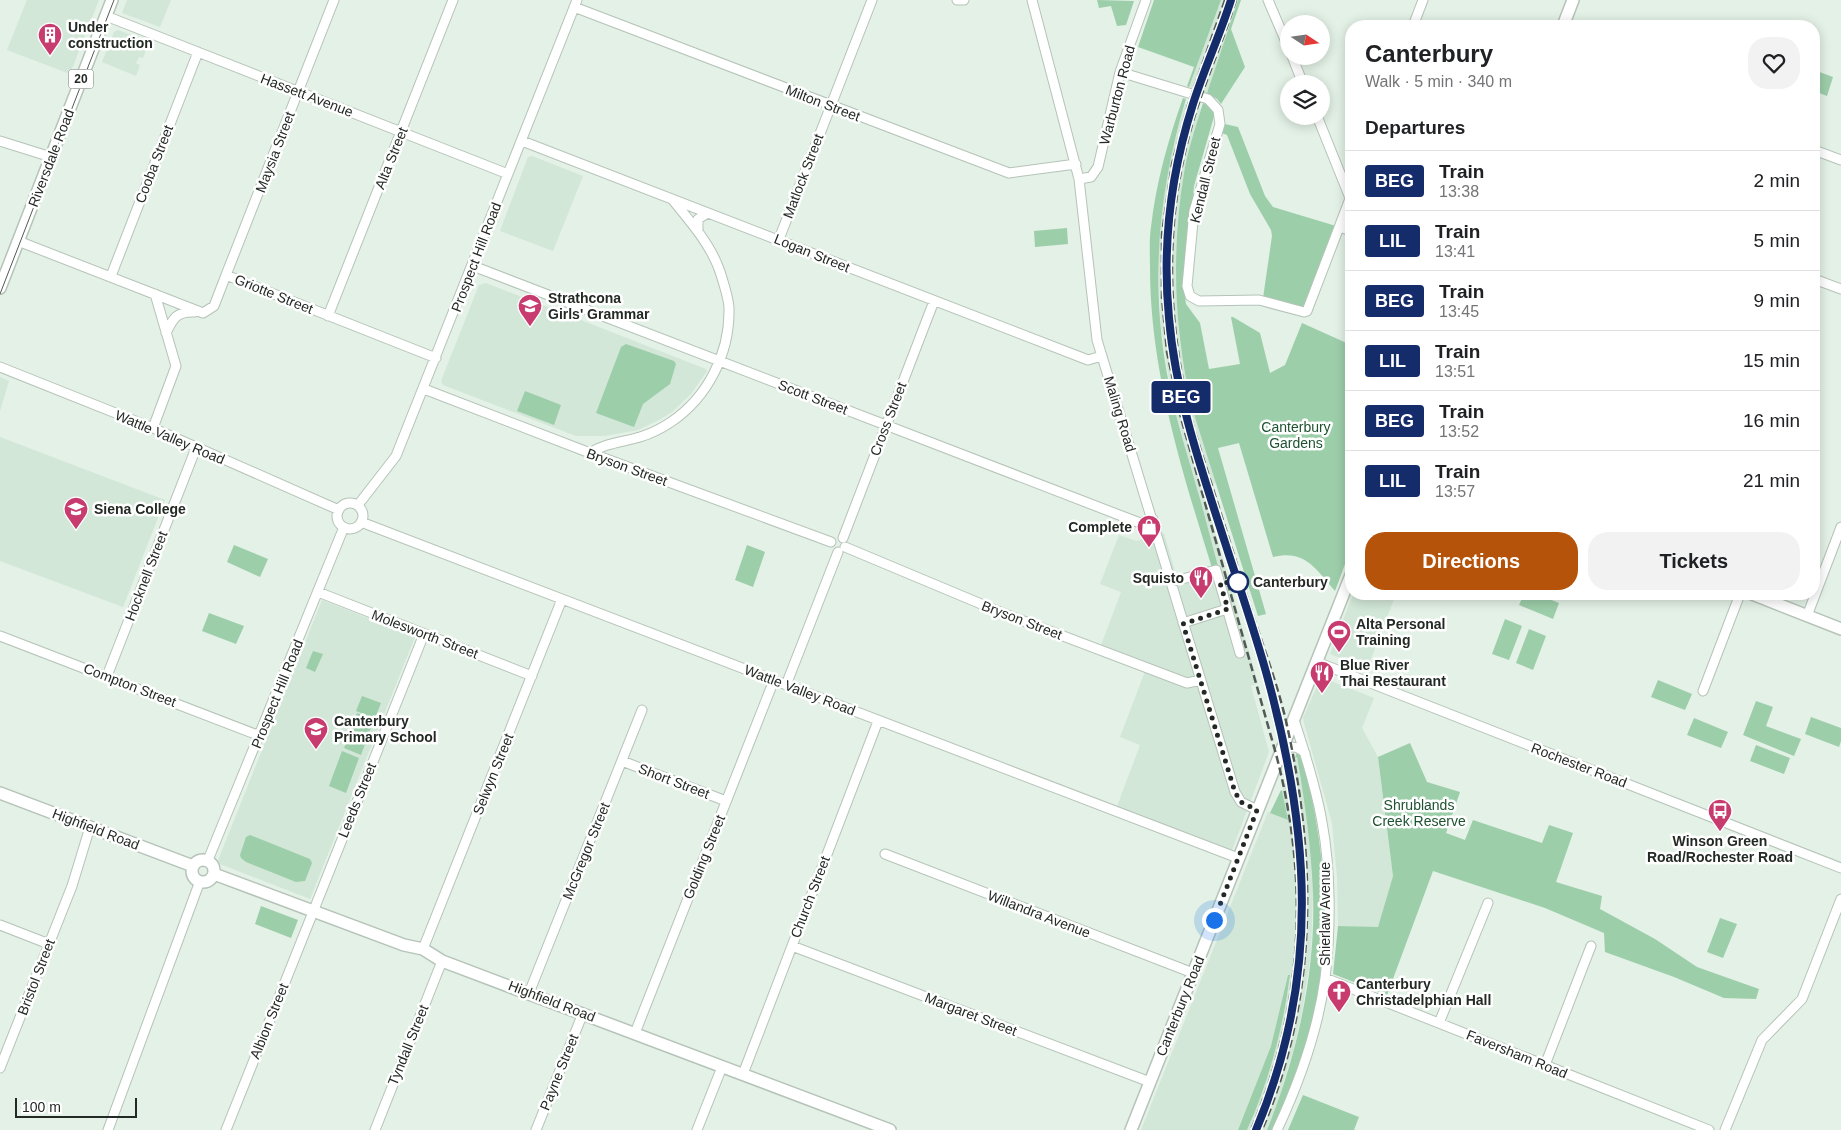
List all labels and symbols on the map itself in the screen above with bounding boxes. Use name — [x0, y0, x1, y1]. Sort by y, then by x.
north arrow — [1280, 15, 1330, 65]
place label: Under construction — [68, 19, 153, 51]
building icon: Under construction — [37, 22, 63, 56]
street label: Warburton Road — [1096, 44, 1138, 146]
road number: 20 — [68, 70, 94, 88]
street label: Hassett Avenue — [258, 70, 356, 120]
street label: Milton Street — [783, 81, 863, 125]
street label: Riversdale Road — [25, 107, 77, 209]
street label: Maysia Street — [252, 109, 298, 195]
street label: Cooba Street — [132, 123, 176, 205]
street label: Alta Street — [371, 125, 411, 191]
street label: Matlock Street — [779, 131, 827, 221]
street label: Kendall Street — [1187, 135, 1223, 225]
street label: Prospect Hill Road — [448, 200, 504, 314]
street label: Logan Street — [772, 231, 852, 275]
street label: Griotte Street — [232, 271, 316, 317]
place label: Strathcona Girls' Grammar — [548, 290, 650, 322]
school or university icon: Strathcona Girls' Grammar — [517, 293, 543, 327]
street label: Maling Road — [1101, 374, 1139, 454]
street label: Scott Street — [776, 376, 850, 418]
street label: Cross Street — [867, 380, 909, 458]
line badge: BEG — [1152, 381, 1210, 413]
street label: Wattle Valley Road — [113, 407, 227, 467]
park label: Canterbury Gardens — [1261, 419, 1331, 451]
street label: Bryson Street — [584, 445, 670, 489]
school or university icon: Siena College — [63, 496, 89, 530]
place label: Siena College — [94, 501, 186, 517]
shop icon: Complete — [1136, 514, 1162, 548]
place label: Complete — [1068, 519, 1132, 535]
street label: Hocknell Street — [122, 529, 171, 623]
restaurant icon: Squisto — [1188, 565, 1214, 599]
place label: Squisto — [1133, 570, 1184, 586]
marker: Canterbury — [1227, 571, 1249, 593]
place label: Canterbury — [1253, 574, 1328, 590]
street label: Bryson Street — [980, 597, 1065, 643]
street label: Molesworth Street — [369, 606, 481, 662]
place label: Alta Personal Training — [1356, 616, 1445, 648]
sports icon: Alta Personal Training — [1326, 619, 1352, 653]
street label: Prospect Hill Road — [248, 637, 306, 751]
place label: Blue River Thai Restaurant — [1340, 657, 1446, 689]
street label: Compton Street — [81, 660, 179, 710]
restaurant icon: Blue River Thai Restaurant — [1309, 660, 1335, 694]
street label: Wattle Valley Road — [742, 661, 858, 719]
place label: Canterbury Primary School — [334, 713, 437, 745]
school or university icon: Canterbury Primary School — [303, 716, 329, 750]
street label: Selwyn Street — [469, 731, 517, 817]
street label: Rochester Road — [1529, 739, 1629, 791]
street label: Leeds Street — [335, 760, 379, 840]
street label: Short Street — [636, 760, 712, 802]
park label: Shrublands Creek Reserve — [1372, 797, 1466, 829]
bus stop icon: Winson Green Road/Rochester Road — [1707, 798, 1733, 832]
street label: McGregor Street — [559, 800, 613, 902]
street label: Highfield Road — [50, 805, 142, 853]
street label: Golding Street — [680, 812, 728, 901]
place label: Winson Green Road/Rochester Road — [1647, 833, 1793, 865]
street label: Church Street — [787, 854, 833, 940]
street label: Shierlaw Avenue — [1317, 862, 1333, 966]
street label: Willandra Avenue — [985, 887, 1093, 941]
your location — [1202, 908, 1227, 933]
street label: Bristol Street — [14, 937, 58, 1017]
street label: Canterbury Road — [1153, 954, 1207, 1058]
place label: Canterbury Christadelphian Hall — [1356, 976, 1491, 1008]
street label: Highfield Road — [506, 977, 598, 1025]
church icon: Canterbury Christadelphian Hall — [1326, 979, 1352, 1013]
street label: Albion Street — [247, 981, 291, 1061]
street label: Margaret Street — [923, 989, 1019, 1039]
street label: Tyndall Street — [385, 1002, 431, 1088]
street label: Faversham Road — [1464, 1026, 1570, 1082]
street label: Payne Street — [536, 1031, 582, 1113]
scale bar — [15, 1095, 138, 1118]

